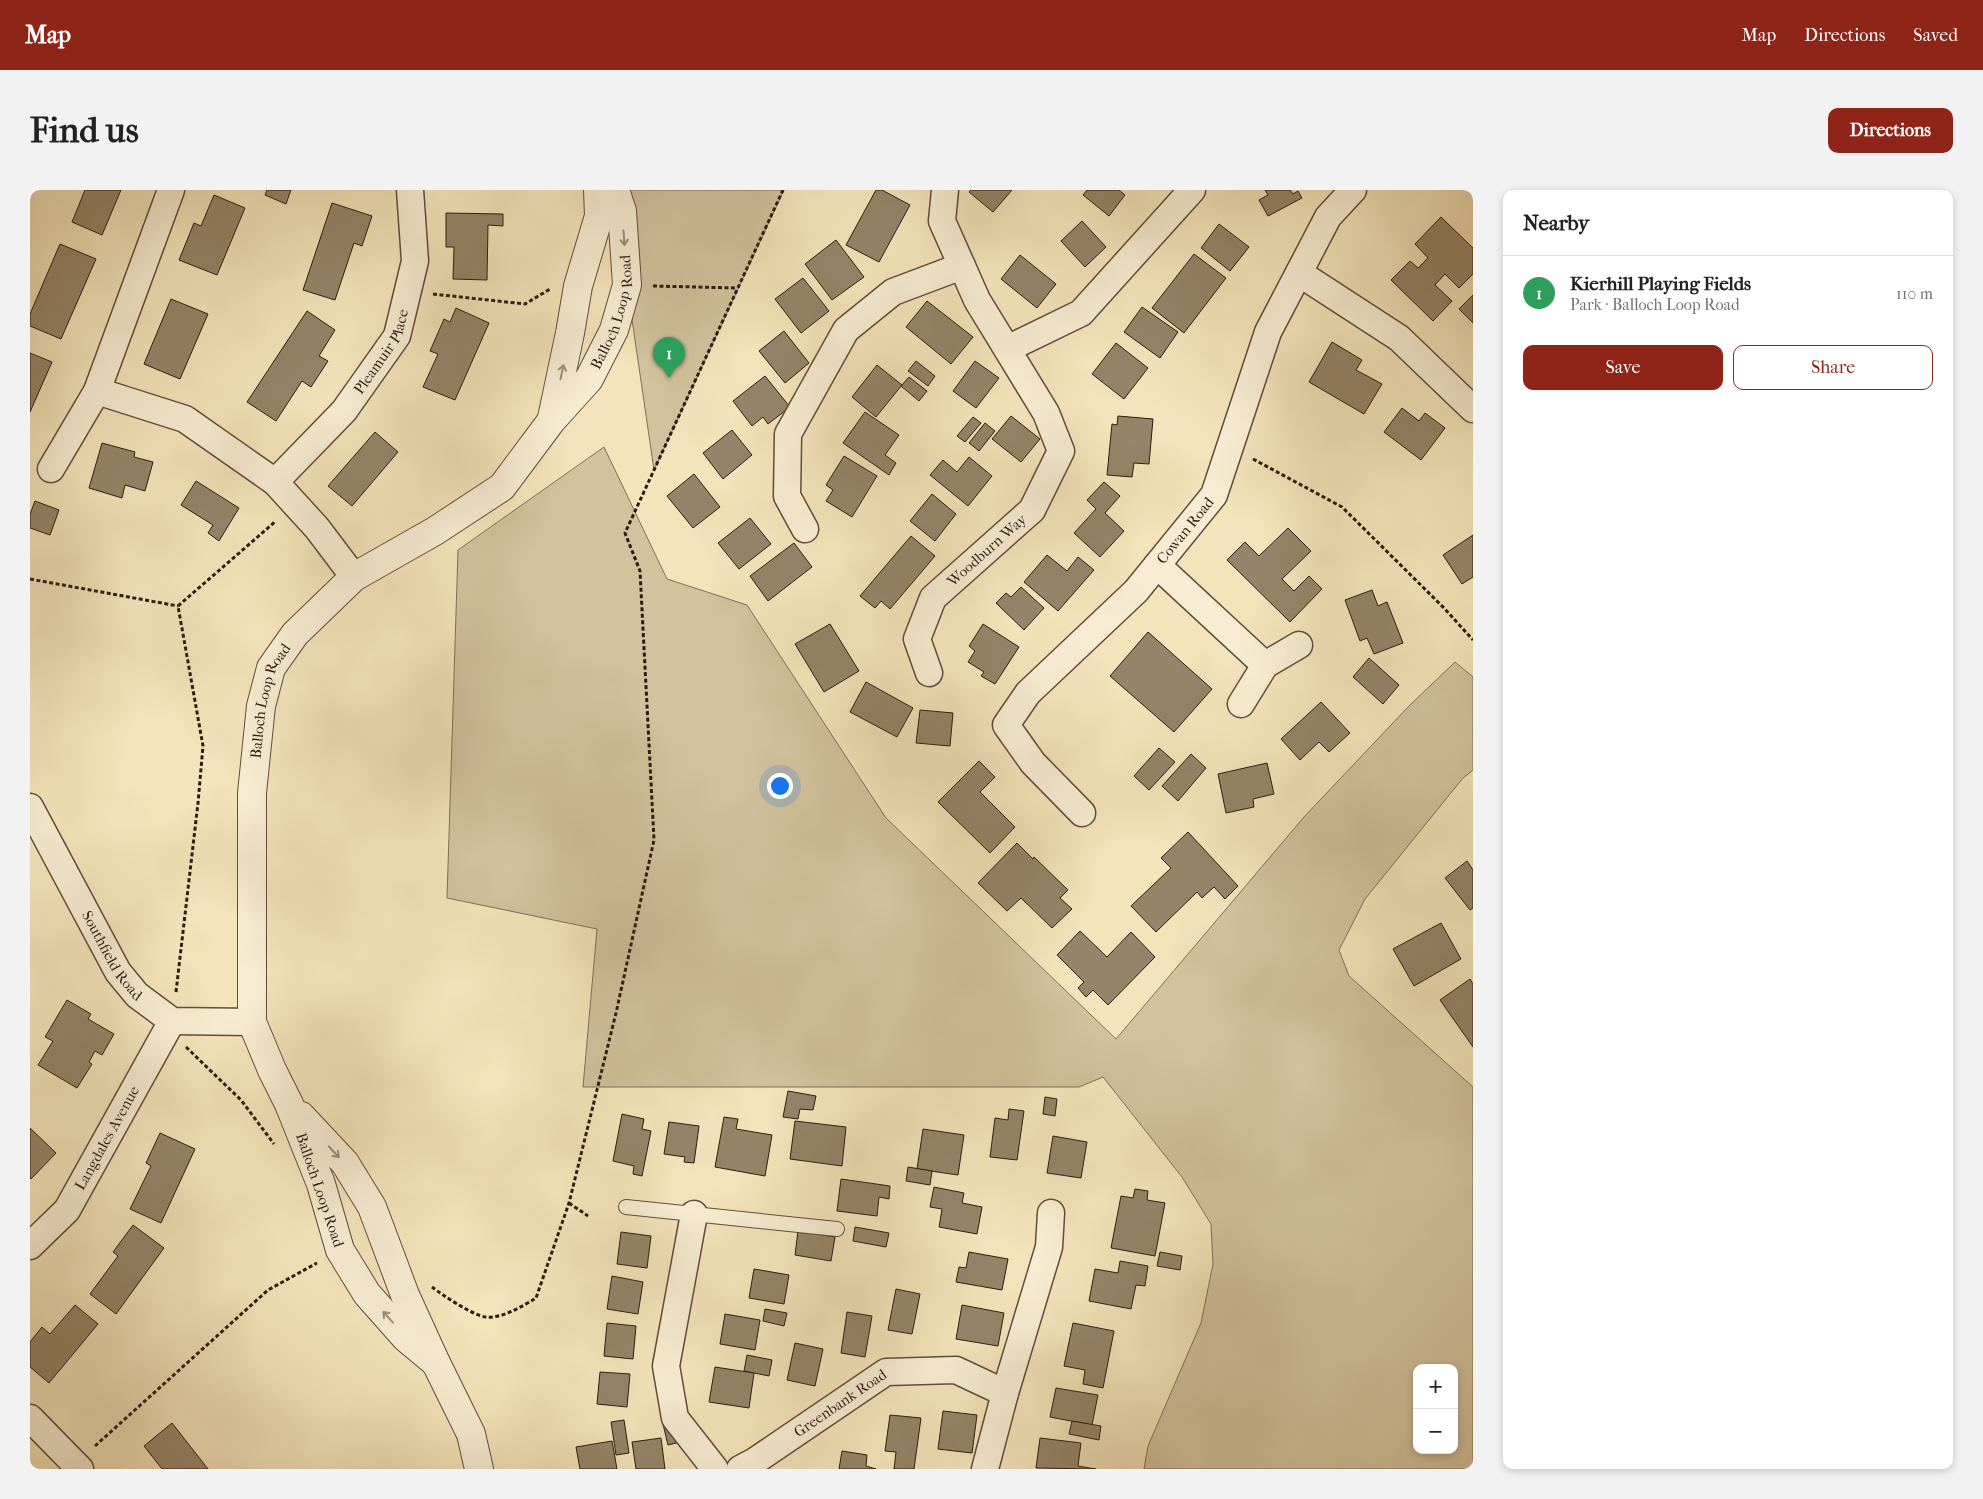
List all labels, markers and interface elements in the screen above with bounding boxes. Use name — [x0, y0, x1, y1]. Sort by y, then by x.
text: Map — [25, 21, 71, 49]
text: Map — [1742, 25, 1776, 46]
text: Directions — [1804, 25, 1885, 46]
text: Saved — [1913, 25, 1958, 46]
button: Directions — [1828, 108, 1953, 153]
text: Find us — [30, 110, 139, 151]
text: Nearby — [1523, 211, 1589, 235]
one-way arrow — [619, 229, 628, 245]
street label: Balloch Loop Road — [587, 253, 636, 372]
text: Kierhill Playing Fields — [1570, 273, 1751, 295]
text: 1 — [1536, 284, 1542, 303]
text: 110 m — [1896, 284, 1933, 303]
text: Park · Balloch Loop Road — [1570, 295, 1740, 314]
street label: Pleamuir Place — [350, 307, 412, 398]
pin: 1 — [653, 337, 685, 378]
button: Save — [1523, 345, 1723, 390]
button: Share — [1733, 345, 1933, 390]
one-way arrow — [558, 365, 567, 381]
street label: Cowan Road — [1153, 493, 1218, 567]
street label: Woodburn Way — [943, 510, 1031, 591]
street label: Balloch Loop Road — [247, 639, 295, 759]
your location — [767, 773, 793, 799]
street label: Southfield Road — [78, 908, 146, 1005]
street label: Langdales Avenue — [71, 1082, 143, 1193]
street label: Balloch Loop Road — [292, 1130, 348, 1250]
one-way arrow — [329, 1146, 340, 1159]
one-way arrow — [382, 1311, 394, 1324]
map controls — [1413, 1364, 1458, 1454]
button: + — [1413, 1364, 1458, 1409]
street label: Greenbank Road — [790, 1365, 891, 1441]
button: − — [1413, 1409, 1458, 1454]

